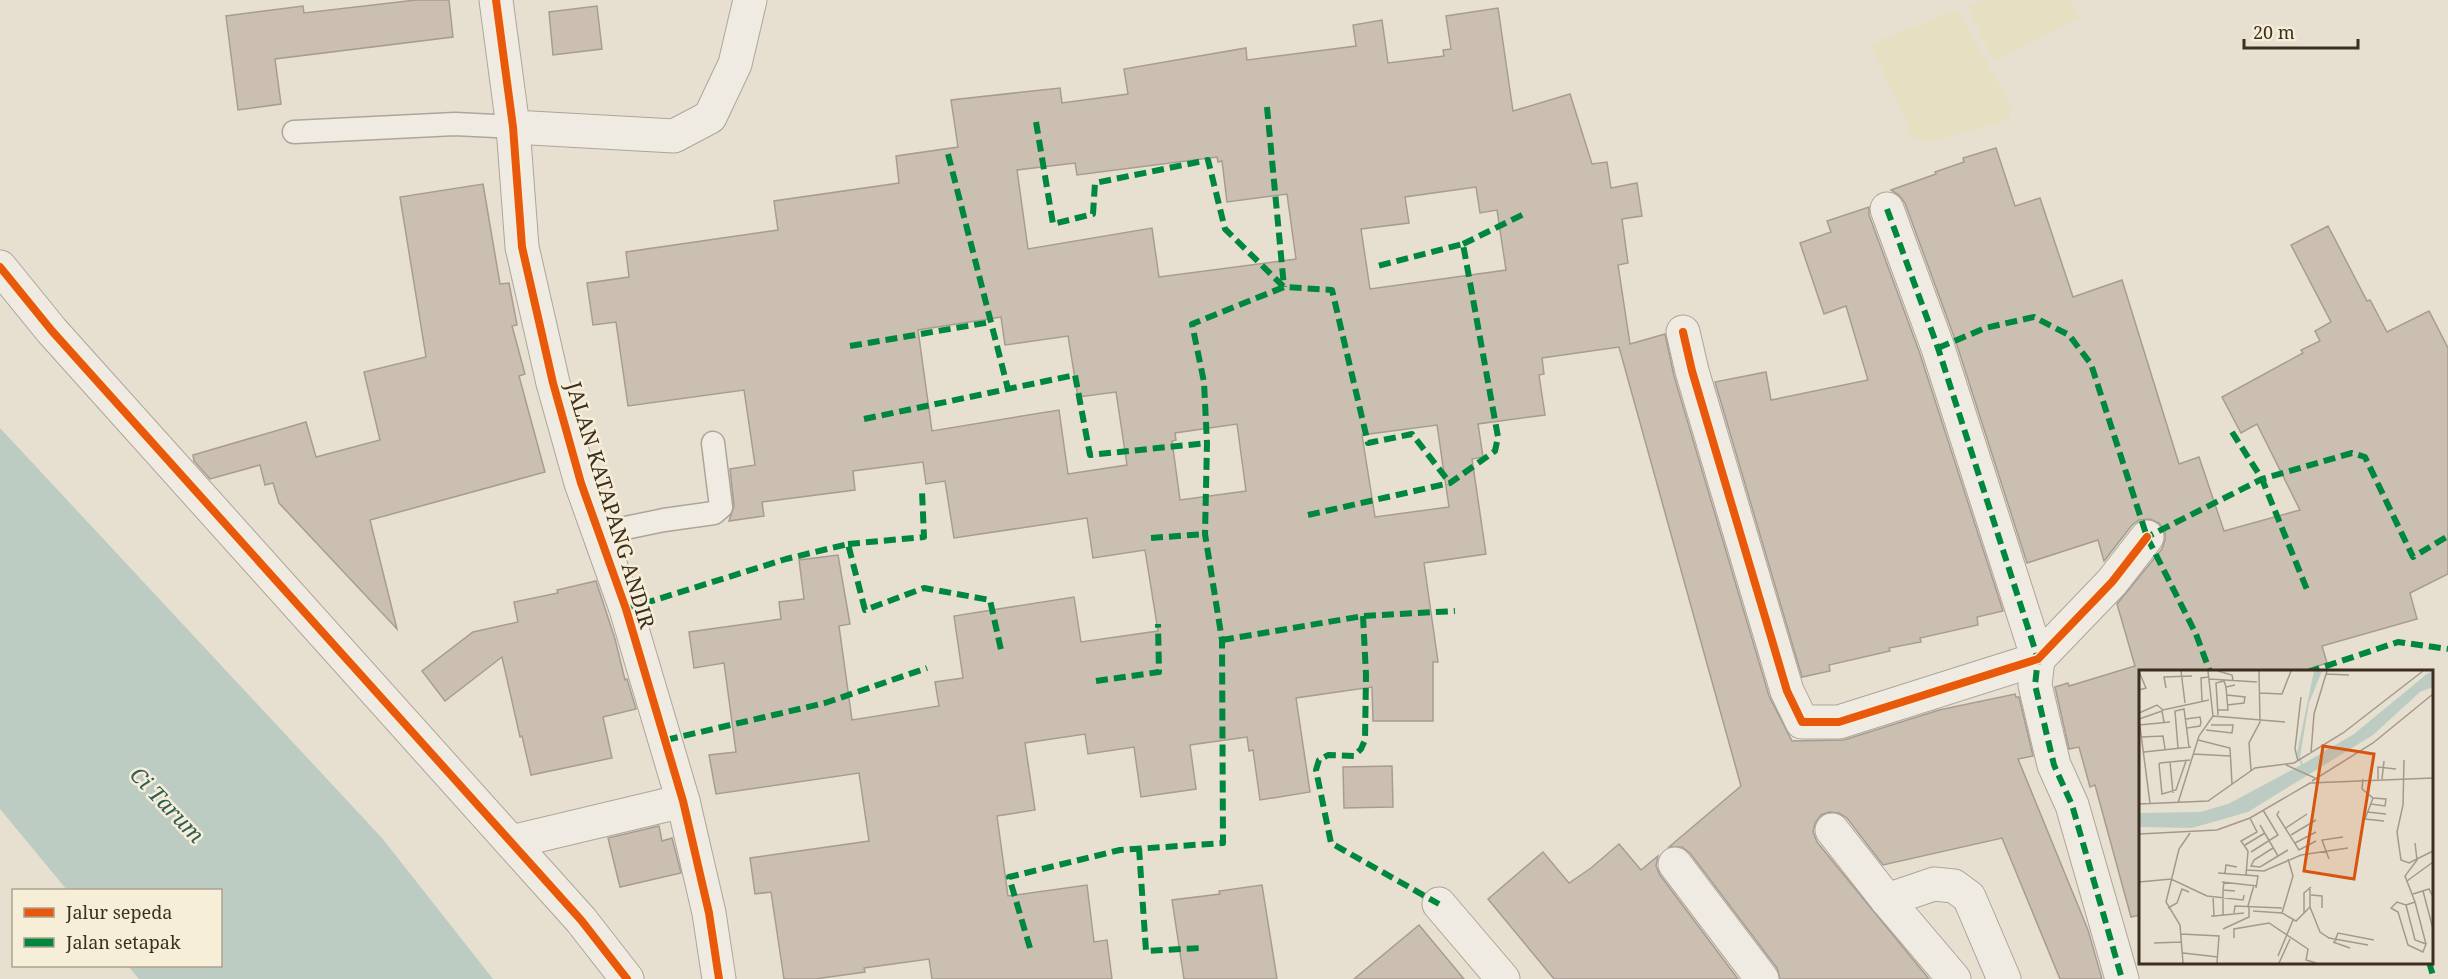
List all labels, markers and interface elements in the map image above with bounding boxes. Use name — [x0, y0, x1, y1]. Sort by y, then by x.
scale bar — [2244, 12, 2358, 50]
text: 20 m — [2253, 20, 2295, 44]
street label: JALAN KATAPANG ANDIR — [560, 377, 662, 632]
inset map — [2139, 670, 2433, 964]
water label: Ci Tarum — [124, 759, 212, 849]
legend — [12, 889, 222, 967]
text: Jalur sepeda — [65, 900, 172, 924]
text: Jalan setapak — [65, 930, 181, 954]

